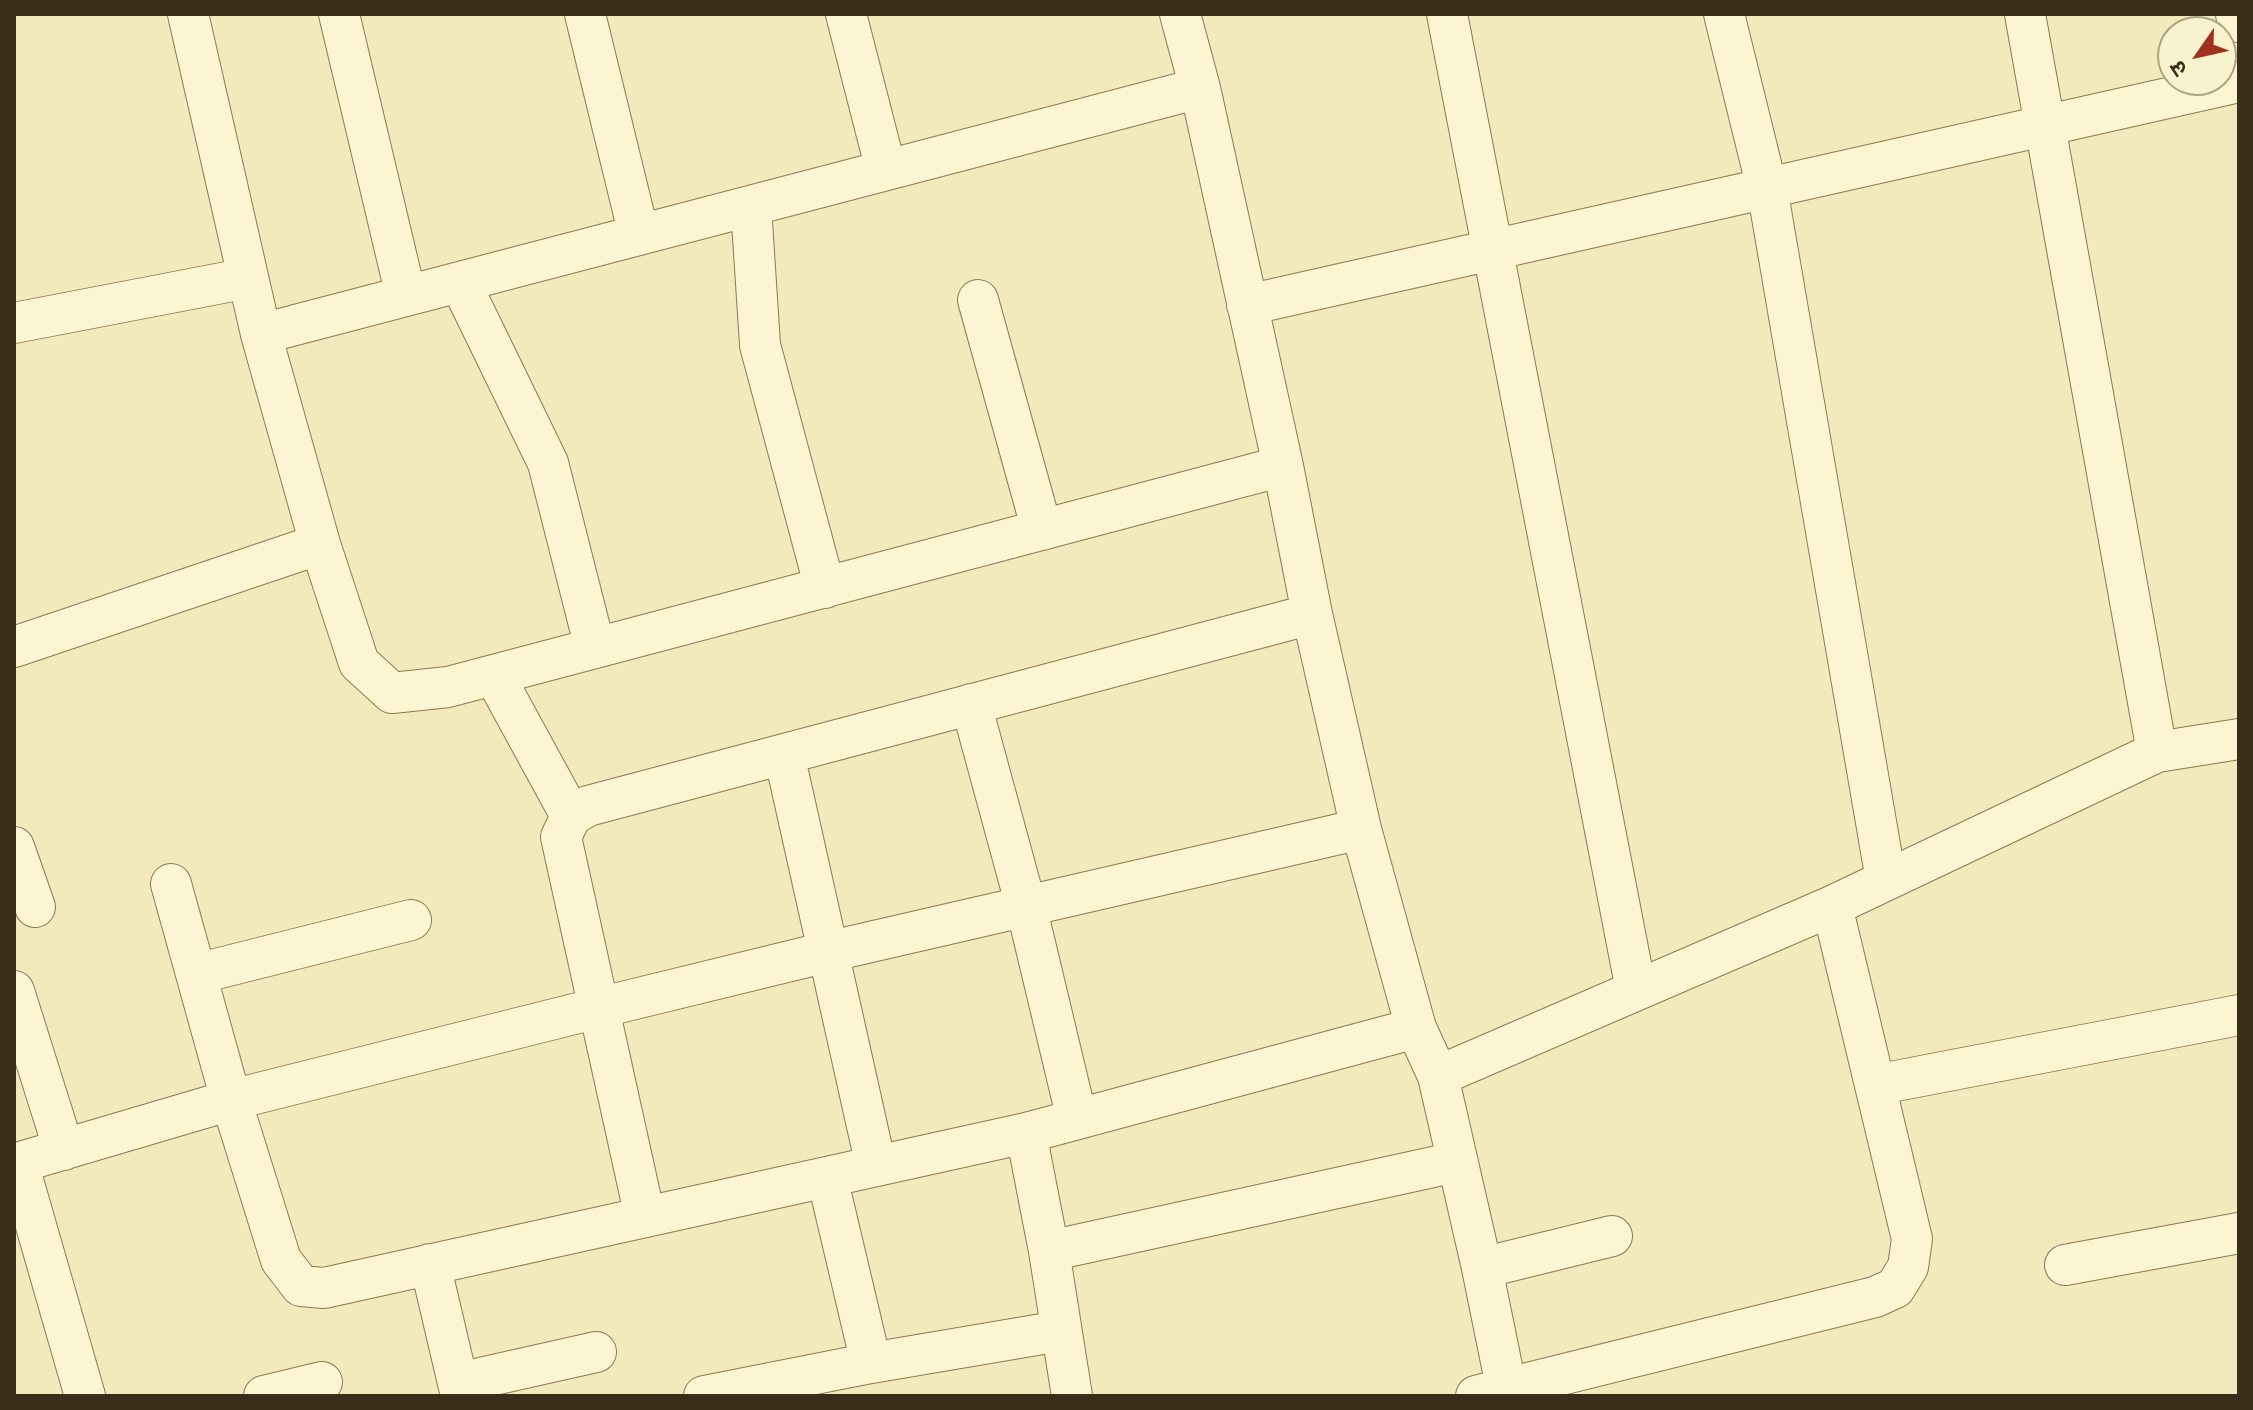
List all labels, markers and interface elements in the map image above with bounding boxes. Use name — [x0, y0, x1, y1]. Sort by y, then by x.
north arrow — [2157, 16, 2237, 96]
text: उ — [2164, 56, 2192, 81]

